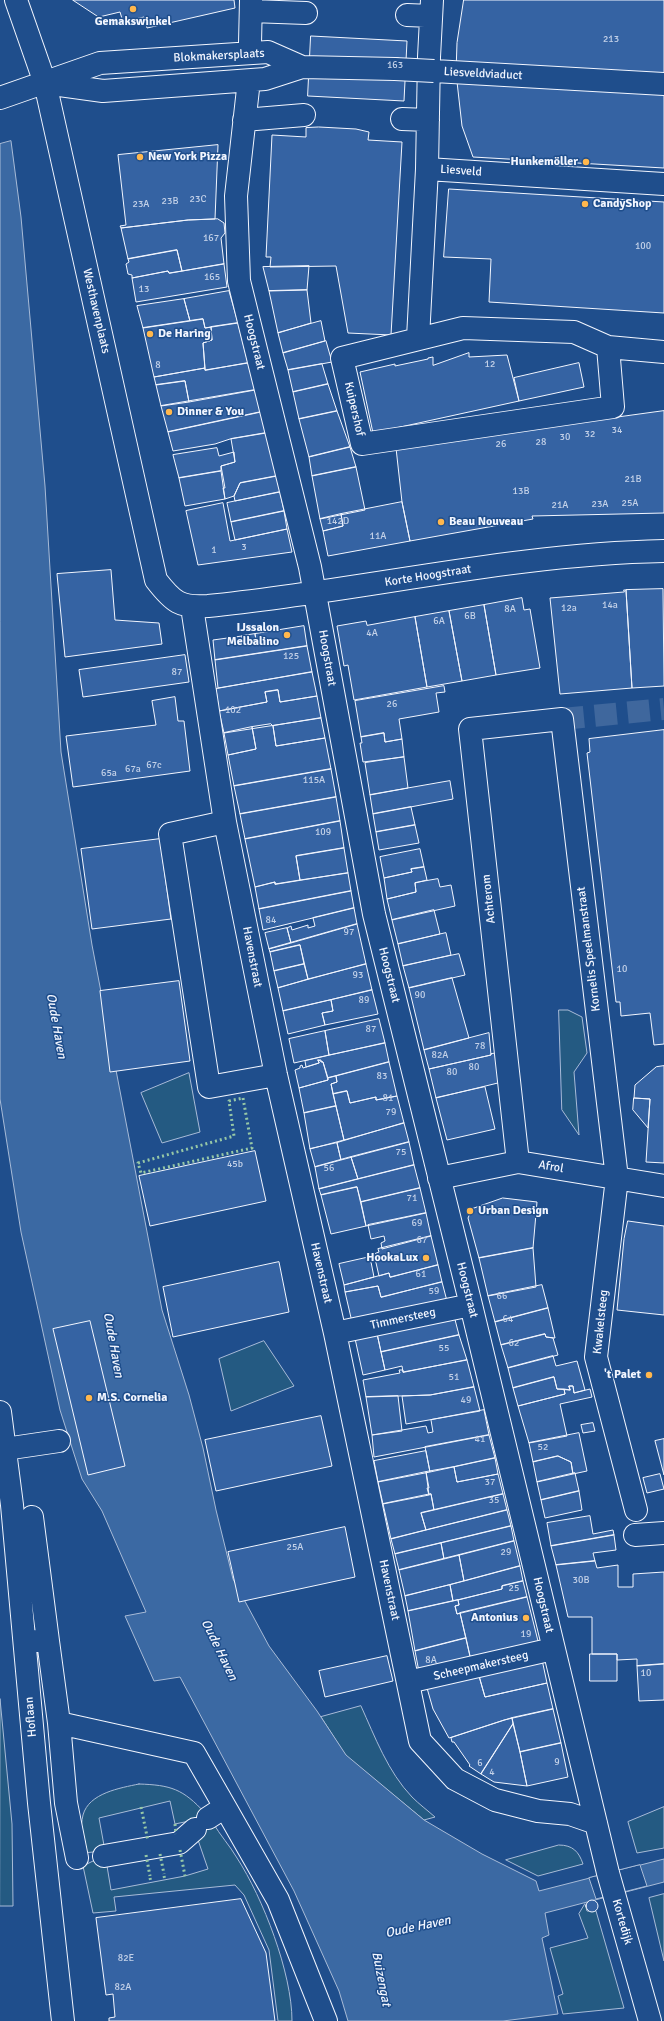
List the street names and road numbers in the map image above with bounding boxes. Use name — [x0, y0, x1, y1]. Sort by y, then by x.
street label: Blokmakersplaats — [173, 46, 265, 66]
street label: Liesveldviaduct — [443, 65, 523, 83]
street label: Liesveld — [440, 162, 482, 180]
street label: Westhavenplaats — [79, 267, 113, 355]
street label: Hoogstraat — [240, 313, 268, 371]
street label: Kuipershof — [341, 380, 367, 438]
street label: Korte Hoogstraat — [384, 562, 472, 590]
street label: Hoogstraat — [315, 629, 339, 687]
street label: Achterom — [479, 874, 499, 924]
street label: Kornelis Speelmanstraat — [574, 886, 604, 1012]
street label: Havenstraat — [239, 925, 265, 989]
street label: Hoogstraat — [375, 946, 403, 1004]
street label: Afrol — [537, 1158, 565, 1176]
street label: Havenstraat — [307, 1241, 335, 1305]
street label: Hoogstraat — [453, 1261, 481, 1319]
street label: Kwakelsteeg — [590, 1289, 612, 1355]
street label: Timmersteeg — [369, 1305, 437, 1333]
street label: Havenstraat — [376, 1558, 402, 1622]
street label: Hoogstraat — [530, 1576, 556, 1634]
street label: Scheepmakersteeg — [432, 1648, 530, 1684]
street label: Hoflaan — [22, 1696, 40, 1738]
street label: Kortedijk — [609, 1897, 635, 1947]

